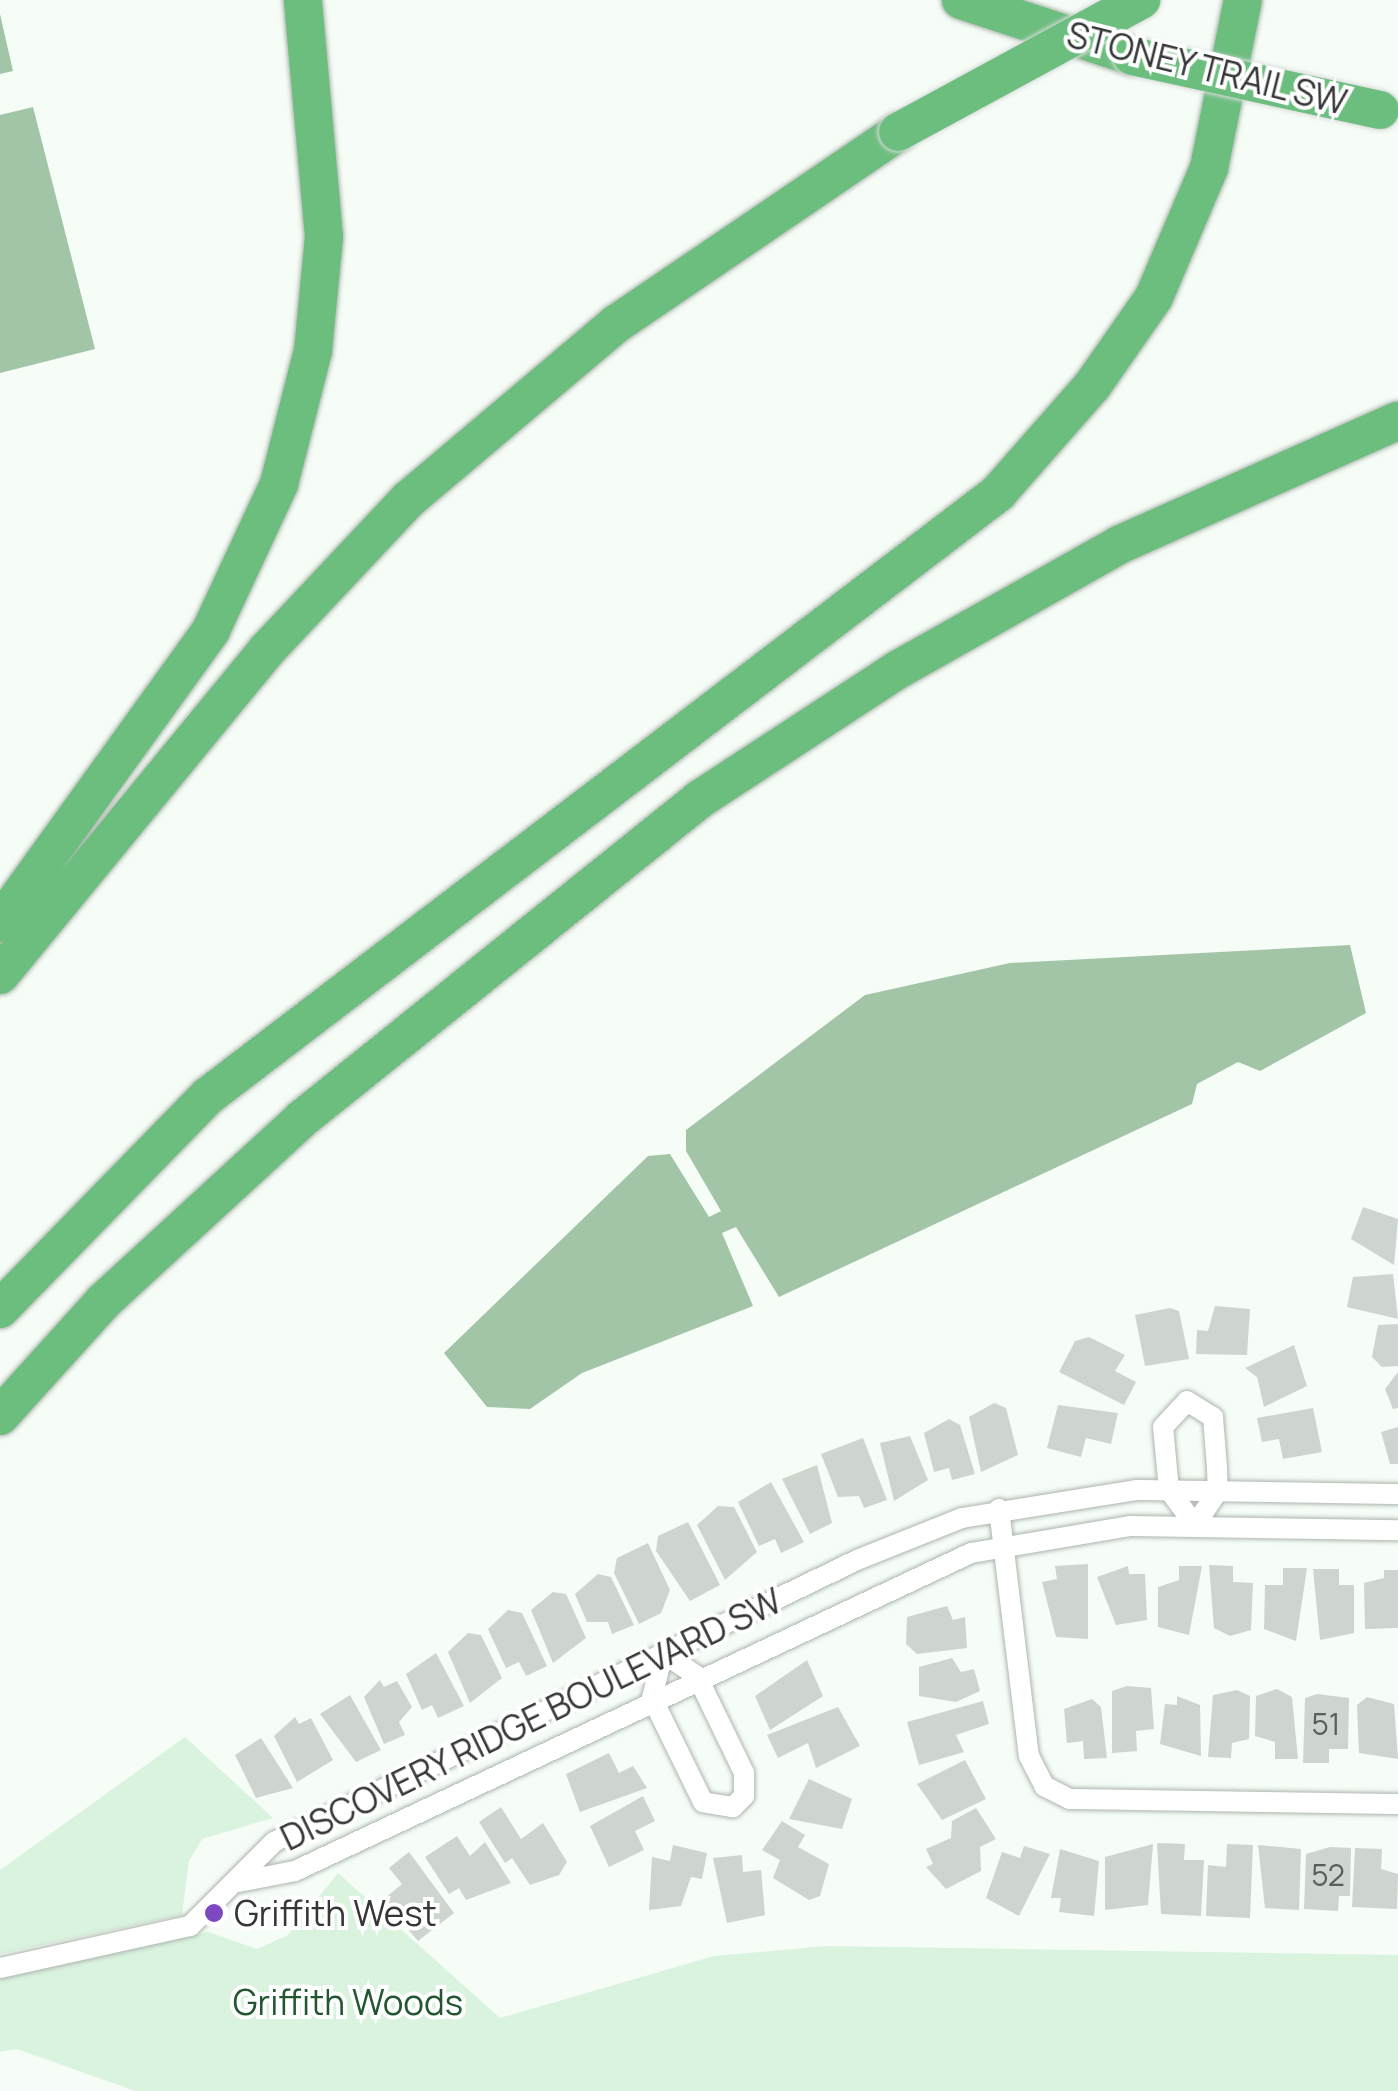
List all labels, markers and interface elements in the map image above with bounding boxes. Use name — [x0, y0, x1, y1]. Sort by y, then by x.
street label: STONEY TRAIL SW — [1061, 13, 1353, 123]
street label: DISCOVERY RIDGE BOULEVARD SW — [273, 1579, 789, 1859]
house number: 51 — [1311, 1706, 1341, 1742]
house number: 52 — [1311, 1857, 1345, 1893]
place label: Griffith West — [234, 1892, 437, 1934]
marker: Griffith West — [203, 1902, 225, 1924]
park label: Griffith Woods — [233, 1981, 463, 2023]

